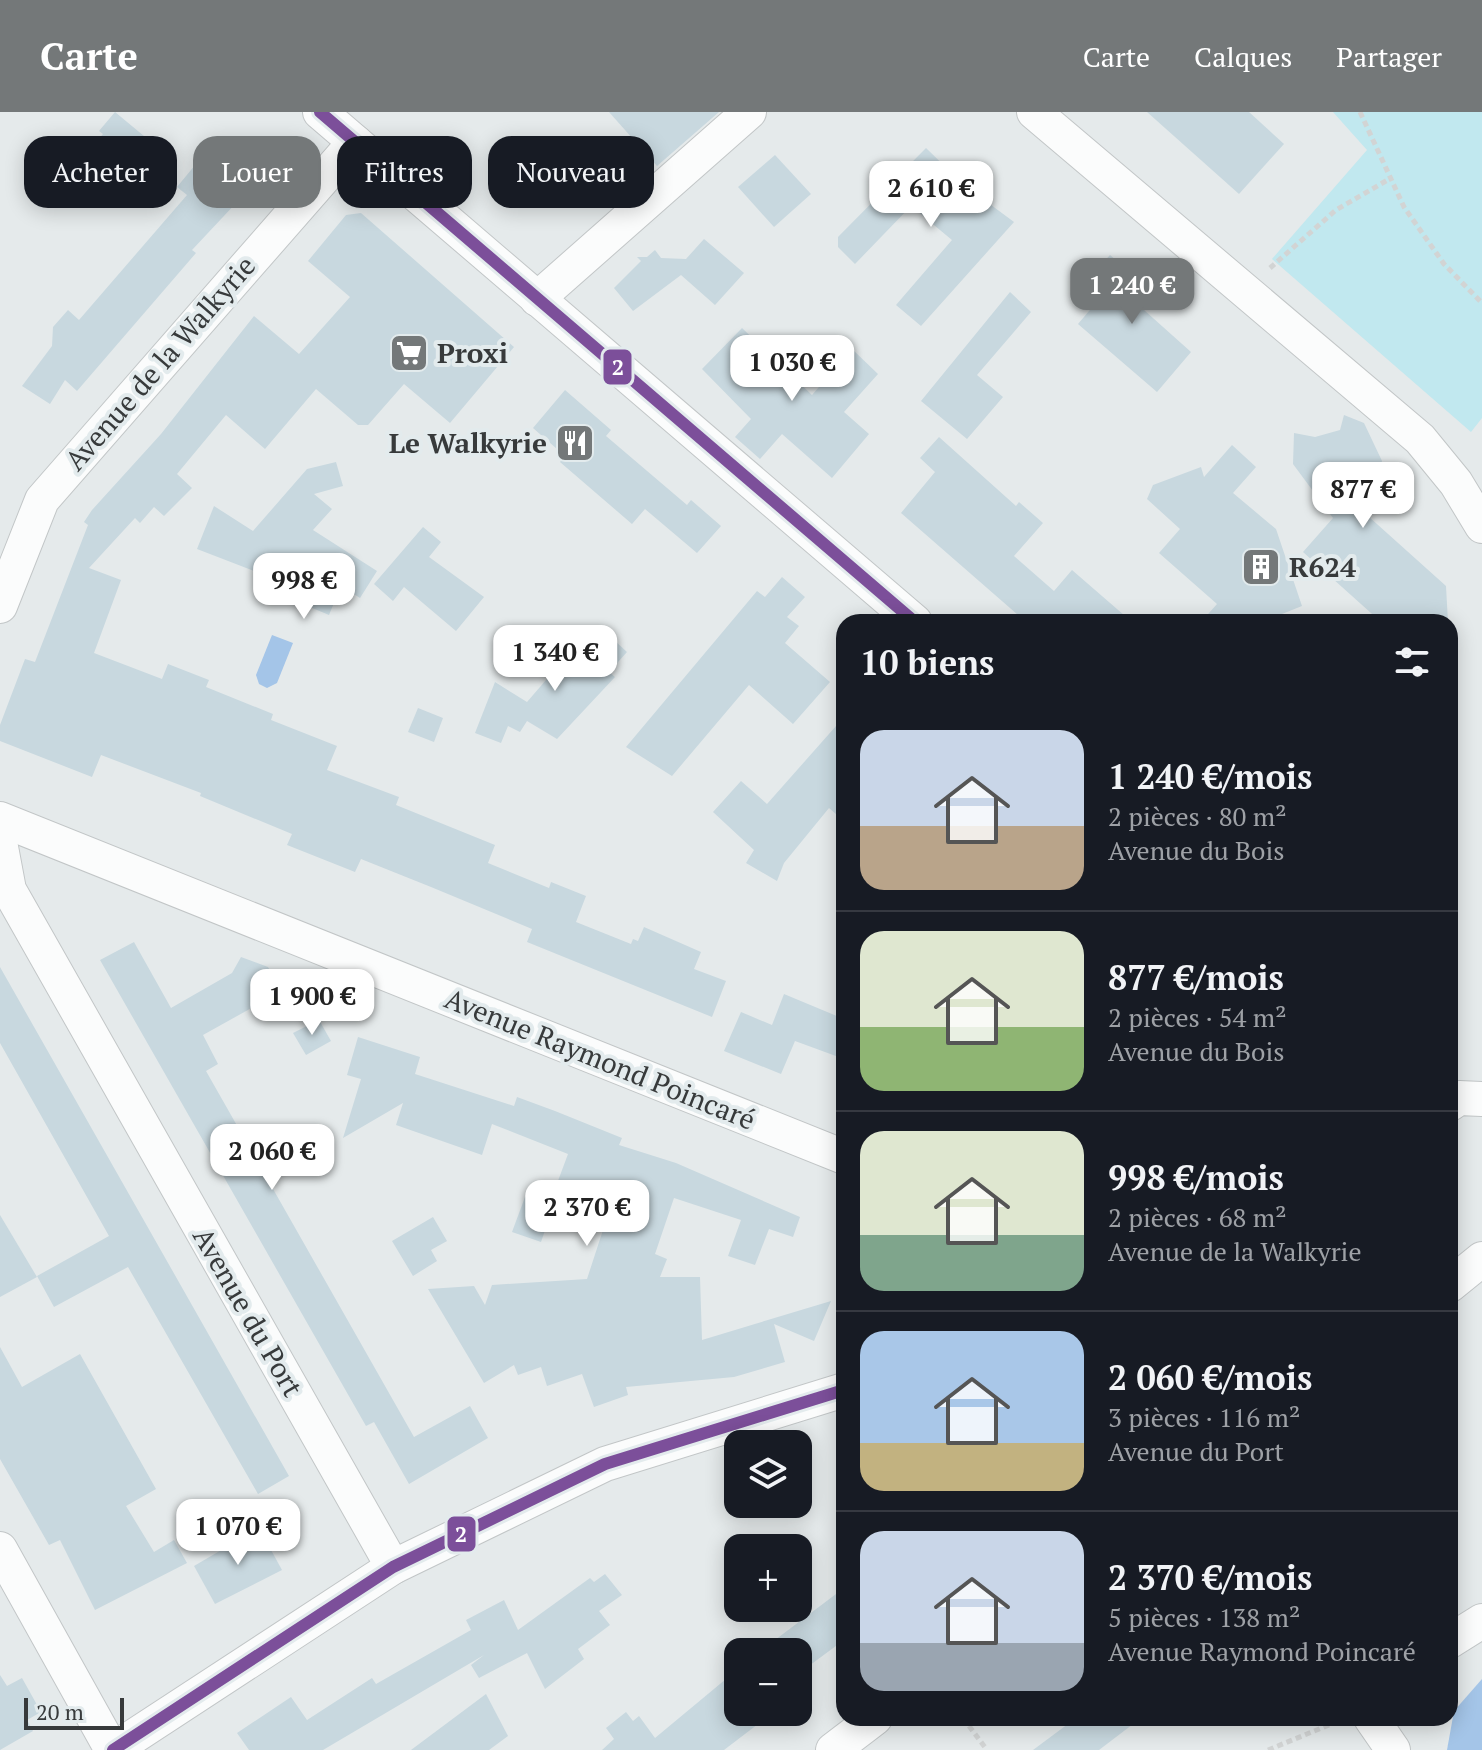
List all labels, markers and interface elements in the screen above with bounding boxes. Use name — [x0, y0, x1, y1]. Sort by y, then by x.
text: Carte — [40, 31, 138, 81]
text: Carte — [1083, 38, 1150, 75]
text: Calques — [1194, 38, 1292, 75]
text: Partager — [1336, 38, 1442, 75]
chip: Acheter — [24, 136, 177, 208]
chip: Louer — [193, 136, 321, 208]
chip: Filtres — [337, 136, 472, 208]
chip: Nouveau — [488, 136, 654, 208]
pin: 2 610 € — [857, 161, 1005, 229]
text: 2 610 € — [887, 170, 975, 204]
street label: Avenue de la Walkyrie — [56, 248, 263, 478]
pin: 1 240 € — [1058, 258, 1206, 326]
text: 1 240 € — [1088, 267, 1176, 301]
supermarket icon: Proxi — [388, 332, 430, 374]
place label: Proxi — [437, 334, 508, 371]
pin: 1 030 € — [718, 335, 866, 403]
text: 1 030 € — [748, 344, 836, 378]
line badge: 2 — [602, 348, 633, 386]
text: 2 — [612, 352, 624, 381]
restaurant icon: Le Walkyrie — [554, 422, 596, 464]
place label: Le Walkyrie — [389, 424, 547, 461]
pin: 877 € — [1307, 462, 1419, 530]
text: 877 € — [1330, 471, 1396, 505]
building icon: R624 — [1240, 546, 1282, 588]
place label: R624 — [1289, 548, 1356, 585]
pin: 998 € — [248, 553, 360, 621]
text: 998 € — [271, 562, 337, 596]
pin: 1 340 € — [481, 625, 629, 693]
text: 1 340 € — [511, 634, 599, 668]
text: 10 biens — [860, 640, 994, 685]
icon: filters — [1390, 640, 1434, 684]
text: 1 240 €/mois — [1108, 754, 1312, 799]
icon: home — [924, 762, 1020, 858]
text: 2 pièces · 80 m² — [1108, 799, 1286, 833]
text: Avenue du Bois — [1108, 833, 1285, 867]
text: 877 €/mois — [1108, 955, 1284, 1000]
icon: home — [924, 963, 1020, 1059]
pin: 1 900 € — [238, 969, 386, 1037]
text: 1 900 € — [268, 978, 356, 1012]
street label: Avenue Raymond Poincaré — [440, 979, 761, 1138]
text: 2 pièces · 54 m² — [1108, 1000, 1286, 1034]
text: Avenue du Bois — [1108, 1034, 1285, 1068]
pin: 2 060 € — [198, 1124, 346, 1192]
text: 2 060 € — [228, 1133, 316, 1167]
text: 998 €/mois — [1108, 1155, 1284, 1200]
icon: home — [924, 1163, 1020, 1259]
pin: 2 370 € — [513, 1180, 661, 1248]
text: 2 370 € — [543, 1189, 631, 1223]
text: 2 pièces · 68 m² — [1108, 1200, 1286, 1234]
street label: Avenue du Port — [185, 1220, 312, 1404]
text: Avenue de la Walkyrie — [1108, 1234, 1362, 1268]
text: 2 060 €/mois — [1108, 1355, 1312, 1400]
icon: home — [924, 1363, 1020, 1459]
text: 3 pièces · 116 m² — [1108, 1400, 1300, 1434]
map controls — [724, 1430, 812, 1726]
button: layers — [724, 1430, 812, 1518]
text: Avenue du Port — [1108, 1434, 1284, 1468]
pin: 1 070 € — [164, 1499, 312, 1567]
text: 1 070 € — [194, 1508, 282, 1542]
line badge: 2 — [446, 1515, 477, 1553]
text: 2 — [455, 1519, 467, 1548]
button: + — [724, 1534, 812, 1622]
text: 2 370 €/mois — [1108, 1555, 1312, 1600]
icon: home — [924, 1563, 1020, 1659]
text: 5 pièces · 138 m² — [1108, 1600, 1300, 1634]
text: Avenue Raymond Poincaré — [1108, 1634, 1416, 1668]
button: − — [724, 1638, 812, 1726]
scale bar — [24, 1694, 124, 1730]
text: 20 m — [36, 1697, 84, 1726]

